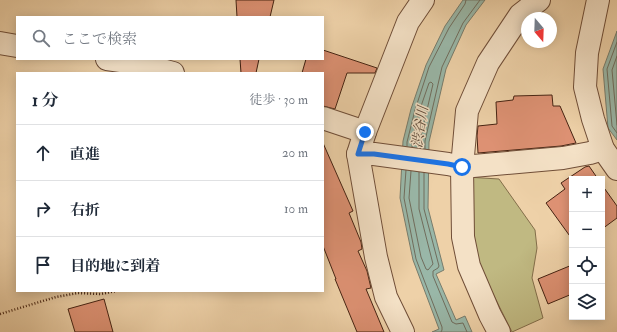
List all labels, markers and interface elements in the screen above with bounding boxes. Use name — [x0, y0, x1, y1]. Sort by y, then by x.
north arrow — [521, 12, 557, 48]
search box — [16, 16, 324, 60]
icon: search — [30, 27, 52, 49]
text: ここで検索 — [62, 30, 137, 49]
text: 1 分 — [32, 90, 59, 111]
text: 徒歩 · 30 m — [249, 92, 308, 108]
water label: 渋谷川 — [408, 103, 432, 149]
route end — [356, 123, 374, 141]
icon: ahead — [32, 142, 54, 164]
text: 直進 — [70, 145, 100, 164]
text: 20 m — [282, 145, 308, 161]
route start — [453, 158, 471, 176]
map controls — [569, 176, 605, 320]
button: + — [569, 176, 605, 212]
icon: right — [32, 198, 54, 220]
text: 右折 — [70, 201, 100, 220]
text: 10 m — [284, 201, 308, 217]
button: − — [569, 212, 605, 248]
button: locate — [569, 248, 605, 284]
icon: arrive — [32, 254, 54, 276]
text: 目的地に到着 — [70, 257, 160, 276]
button: layers — [569, 284, 605, 320]

